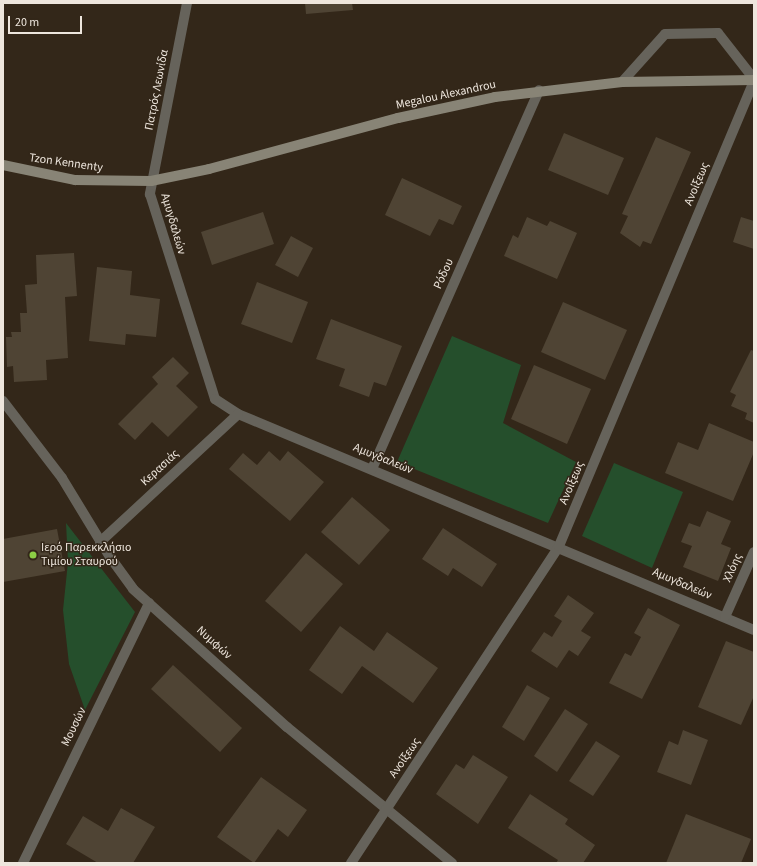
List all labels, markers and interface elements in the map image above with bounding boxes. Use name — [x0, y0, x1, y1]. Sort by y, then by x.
scale bar — [10, 8, 84, 34]
text: 20 m — [15, 14, 39, 31]
street label: Πατρός Λεωνίδα — [142, 48, 172, 132]
street label: Megalou Alexandrou — [395, 77, 497, 113]
street label: Tzon Kennenty — [28, 151, 104, 175]
street label: Ανοίξεως — [681, 160, 713, 208]
street label: Αμυγδαλεών — [157, 192, 189, 256]
street label: Ρόδου — [431, 257, 457, 291]
street label: Αμυγδαλεών — [351, 441, 415, 477]
street label: Κερασιάς — [138, 447, 182, 489]
street label: Ανοίξεως — [556, 459, 588, 507]
place label: Ιερό Παρεκκλήσιο Τιμίου Σταυρού — [41, 541, 131, 569]
marker: Ιερό Παρεκκλήσιο Τιμίου Σταυρού — [28, 550, 38, 560]
street label: Χλόης — [720, 551, 746, 585]
street label: Αμυγδαλεών — [650, 565, 714, 603]
street label: Νυμφών — [193, 623, 235, 663]
street label: Μουσών — [58, 705, 90, 749]
street label: Ανοίξεως — [386, 735, 424, 781]

